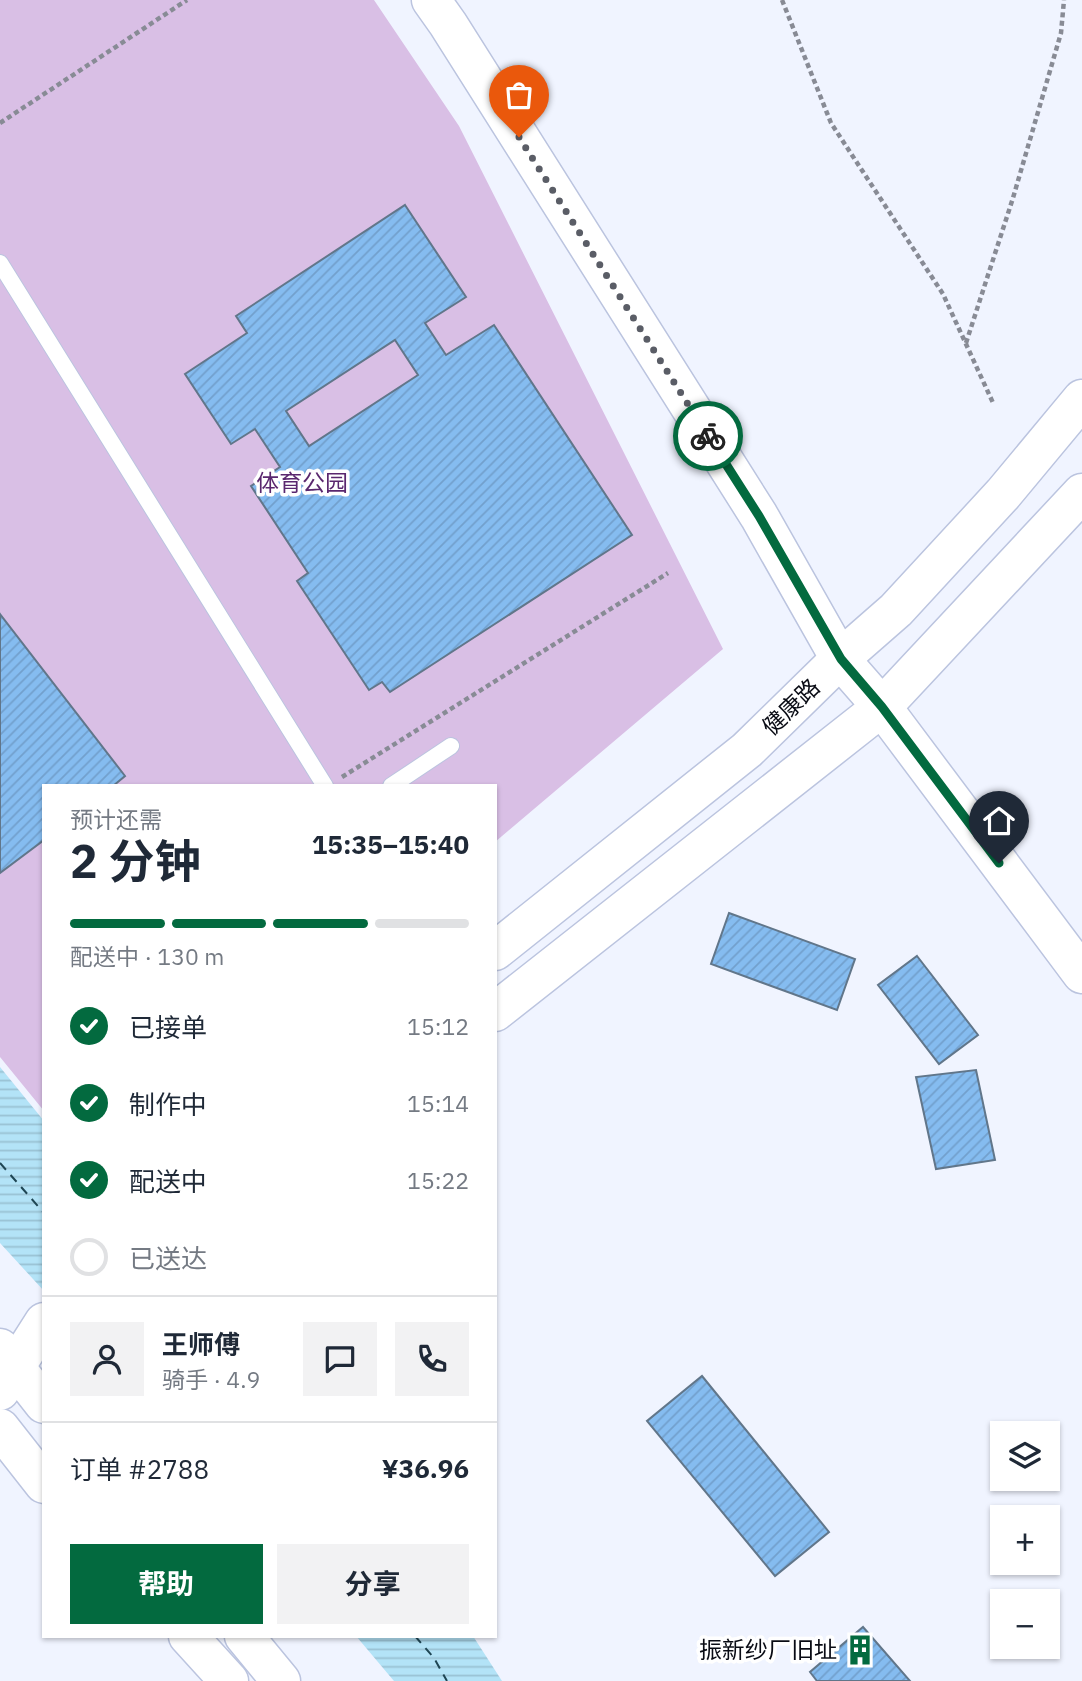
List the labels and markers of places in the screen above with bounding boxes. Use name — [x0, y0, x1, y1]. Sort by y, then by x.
pin — [489, 65, 549, 137]
pin — [969, 791, 1029, 863]
building icon: 振新纱厂旧址 — [843, 1633, 877, 1667]
place label: 振新纱厂旧址 — [699, 1634, 837, 1664]

